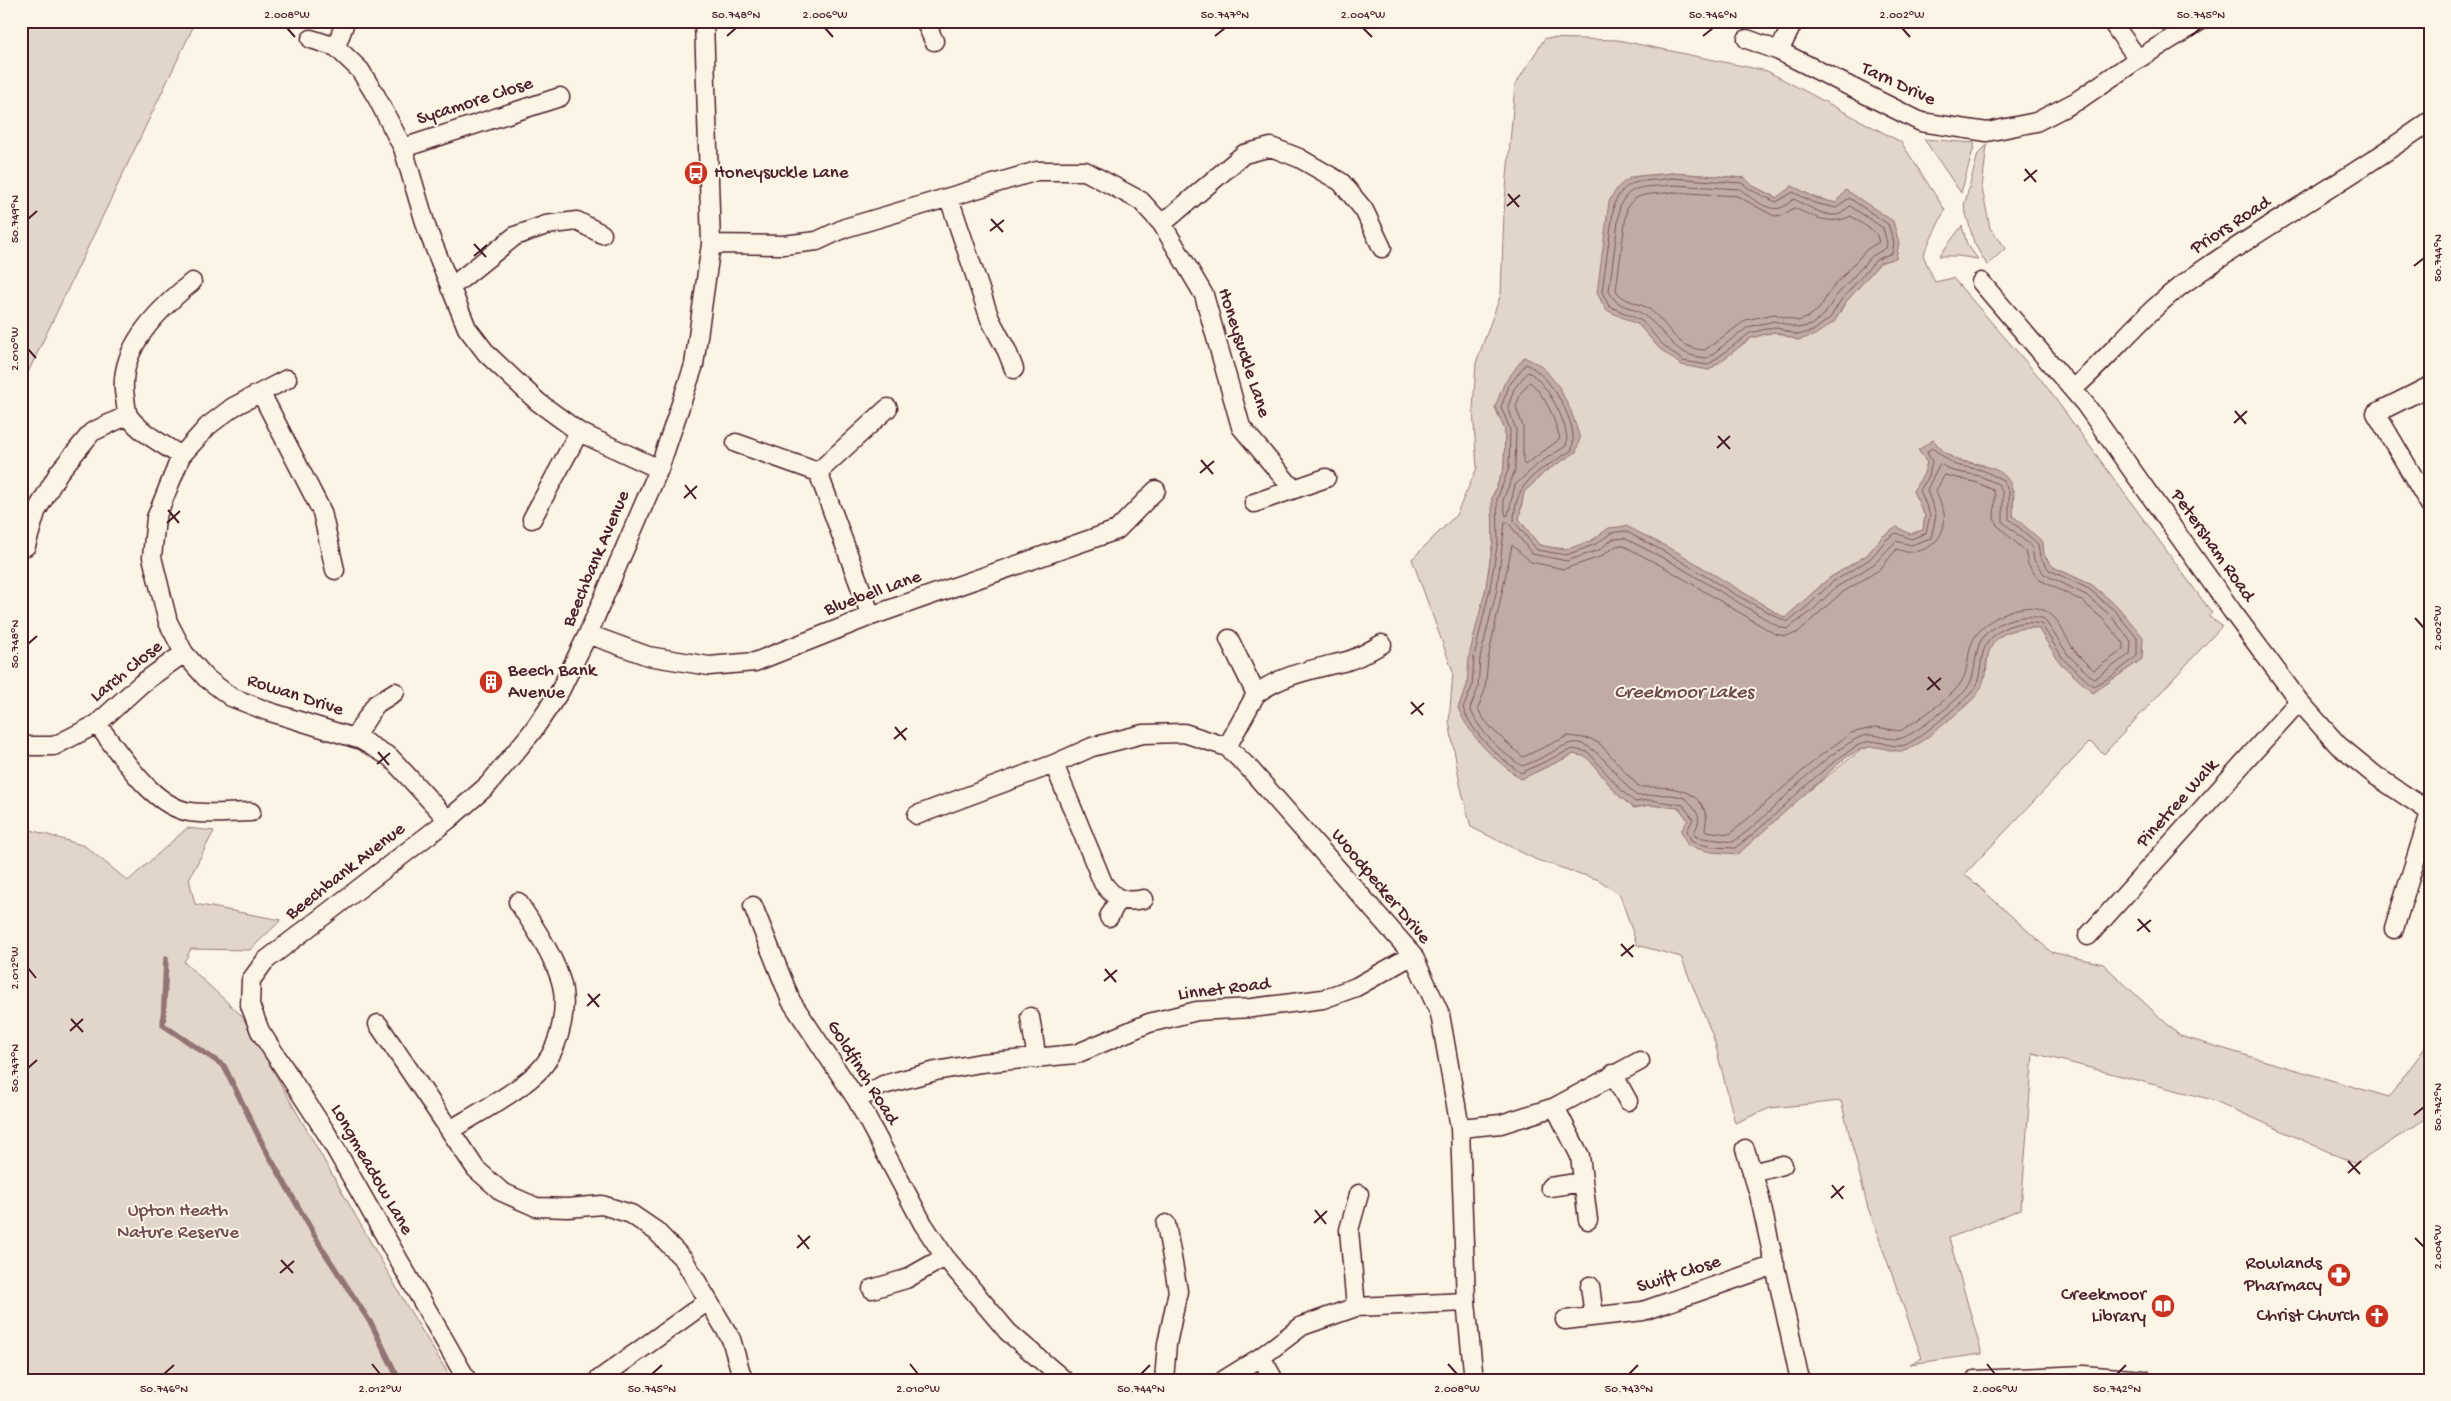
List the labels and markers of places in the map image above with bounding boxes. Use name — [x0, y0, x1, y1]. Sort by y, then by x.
bus stop icon: Honeysuckle Lane — [683, 160, 709, 186]
place label: Honeysuckle Lane — [714, 162, 849, 185]
place label: Beech Bank Avenue — [507, 660, 598, 705]
building icon: Beech Bank Avenue — [478, 669, 504, 695]
place label: Rowlands Pharmacy — [2243, 1253, 2323, 1298]
pharmacy icon: Rowlands Pharmacy — [2326, 1262, 2352, 1288]
place label: Creekmoor Library — [2061, 1284, 2148, 1329]
library icon: Creekmoor Library — [2150, 1293, 2176, 1319]
church icon: Christ Church — [2364, 1303, 2390, 1329]
place label: Christ Church — [2257, 1305, 2360, 1328]

